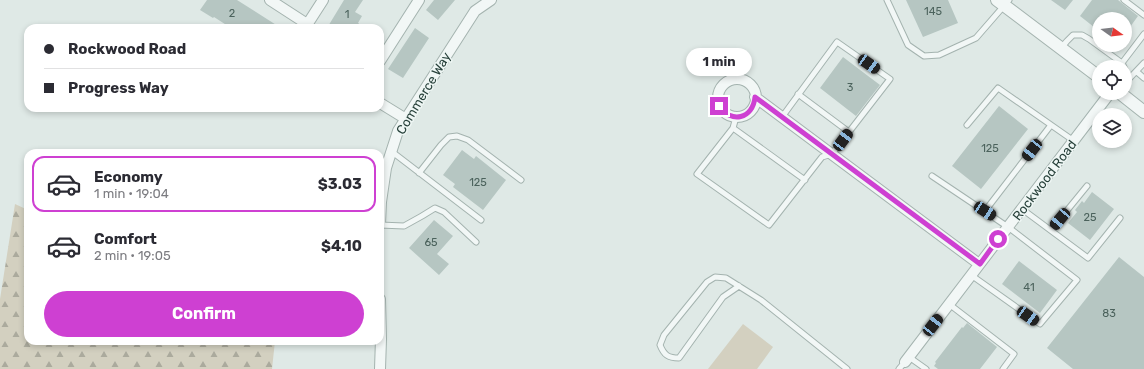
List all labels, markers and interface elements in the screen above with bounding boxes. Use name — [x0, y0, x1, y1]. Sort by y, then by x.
house number: 145 — [924, 5, 942, 18]
house number: 2 — [229, 7, 235, 20]
house number: 1 — [345, 8, 349, 21]
north arrow — [1092, 12, 1132, 52]
map controls — [1092, 12, 1132, 148]
text: Rockwood Road — [68, 40, 186, 58]
callout: 1 min — [686, 48, 752, 76]
street label: Commerce Way — [393, 49, 454, 137]
car — [856, 52, 882, 76]
text: 1 min — [702, 54, 736, 69]
button: locate — [1092, 60, 1132, 100]
text: Progress Way — [68, 79, 169, 97]
house number: 3 — [847, 81, 854, 94]
route end — [710, 97, 728, 115]
button: layers — [1092, 108, 1132, 148]
car — [831, 127, 855, 153]
street label: Rockwood Road — [1009, 137, 1079, 223]
car — [1020, 137, 1044, 163]
house number: 125 — [981, 142, 999, 155]
icon: car — [46, 166, 82, 202]
text: Economy — [94, 168, 163, 186]
text: $3.03 — [318, 175, 362, 193]
house number: 125 — [469, 176, 487, 189]
text: 1 min · 19:04 — [94, 186, 169, 201]
car — [972, 199, 998, 223]
car — [1048, 206, 1072, 232]
house number: 25 — [1084, 211, 1097, 224]
icon: car — [46, 228, 82, 264]
text: Comfort — [94, 230, 157, 248]
route start — [989, 230, 1007, 248]
house number: 65 — [424, 236, 438, 249]
text: $4.10 — [321, 237, 362, 255]
text: 2 min · 19:05 — [94, 248, 171, 263]
house number: 41 — [1023, 281, 1035, 294]
button: Confirm — [44, 291, 364, 337]
car — [1015, 304, 1041, 328]
house number: 83 — [1102, 307, 1116, 320]
car — [921, 312, 945, 338]

